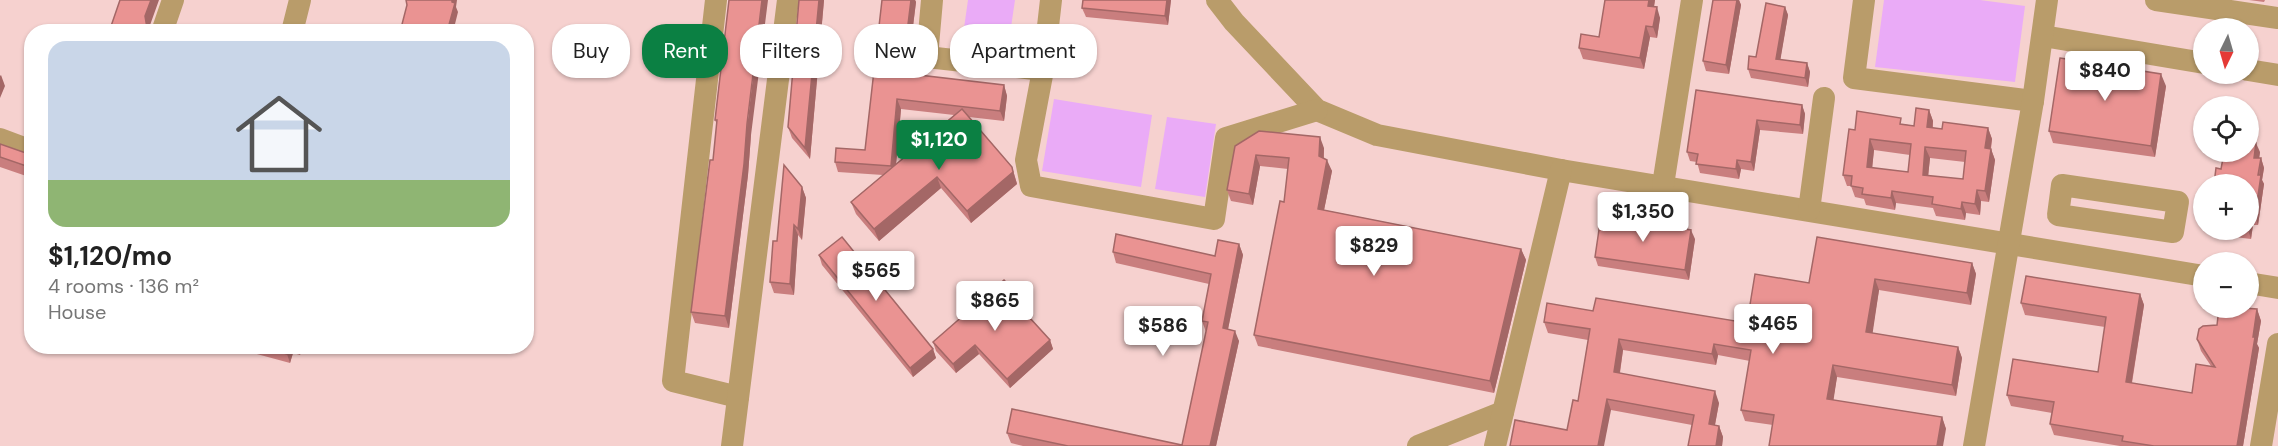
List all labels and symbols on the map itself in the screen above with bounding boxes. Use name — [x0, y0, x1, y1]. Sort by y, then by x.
north arrow — [2193, 18, 2259, 84]
pin: $840 — [2069, 51, 2141, 102]
pin: $1,120 — [890, 120, 988, 171]
pin: $1,350 — [1594, 192, 1692, 243]
pin: $829 — [1338, 226, 1410, 277]
pin: $565 — [840, 251, 912, 302]
pin: $865 — [959, 281, 1031, 332]
pin: $465 — [1737, 304, 1809, 355]
pin: $586 — [1127, 306, 1199, 357]

